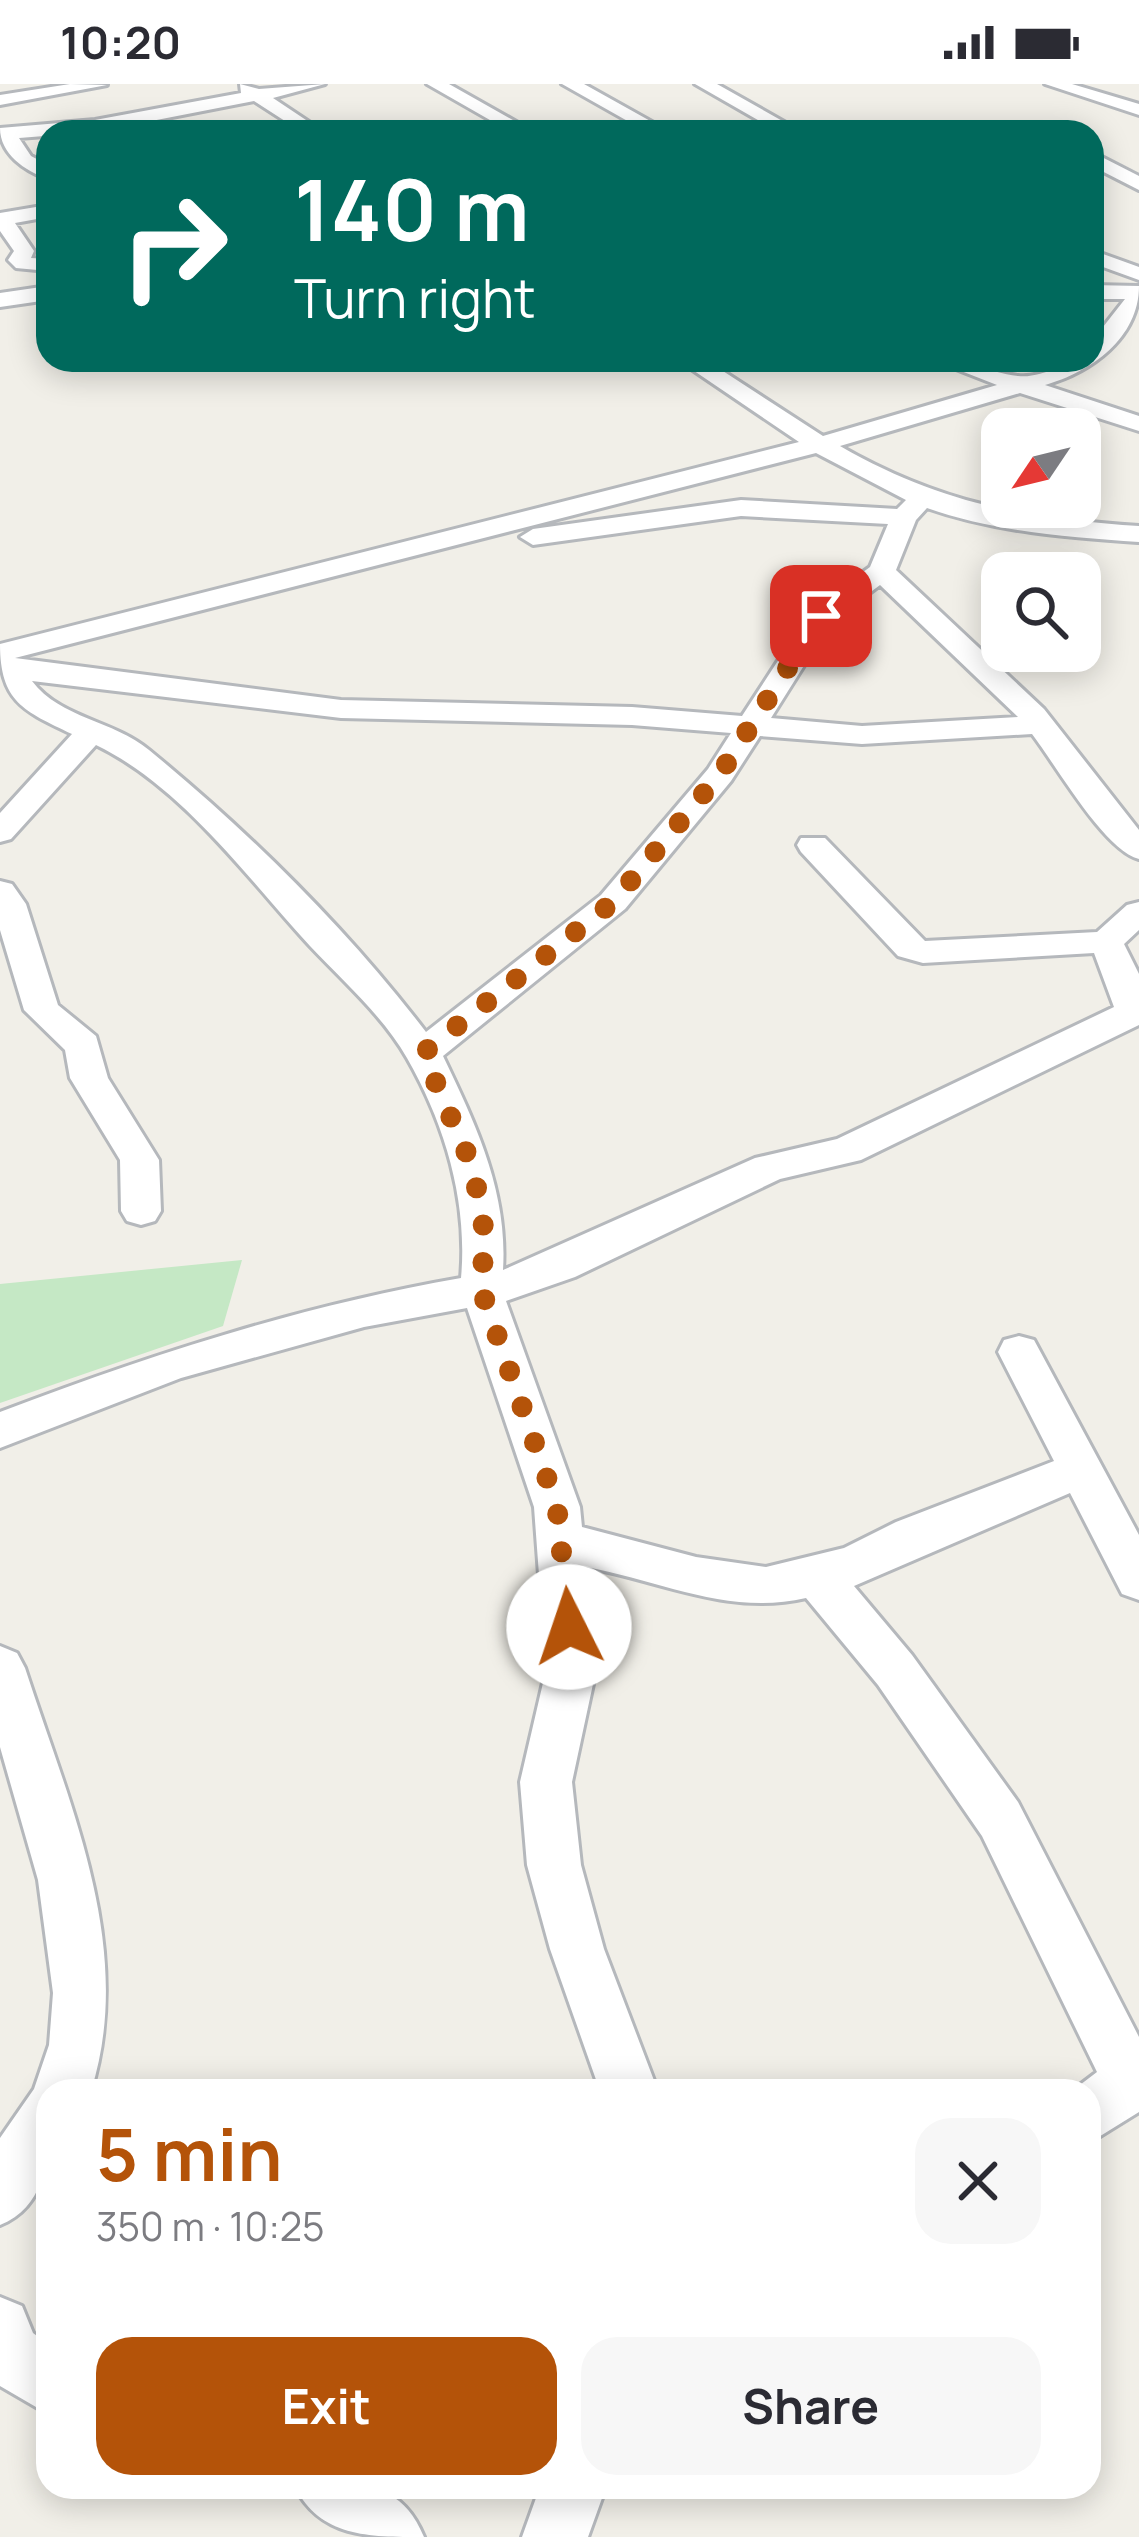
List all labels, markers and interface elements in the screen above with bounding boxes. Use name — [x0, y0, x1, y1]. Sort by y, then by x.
text: 10:20 — [60, 11, 181, 73]
text: 140 m — [294, 151, 530, 266]
icon: right — [96, 168, 252, 324]
text: Turn right — [294, 260, 536, 334]
north arrow — [981, 408, 1101, 528]
map controls — [981, 408, 1101, 672]
button: search — [981, 552, 1101, 672]
pin — [770, 565, 872, 667]
icon: arrive — [788, 583, 854, 649]
position arrow — [506, 1564, 632, 1690]
text: 5 min — [96, 2104, 283, 2203]
button: close — [915, 2118, 1041, 2244]
text: 350 m · 10:25 — [96, 2199, 325, 2253]
button: Exit — [96, 2337, 557, 2475]
button: Share — [581, 2337, 1041, 2475]

